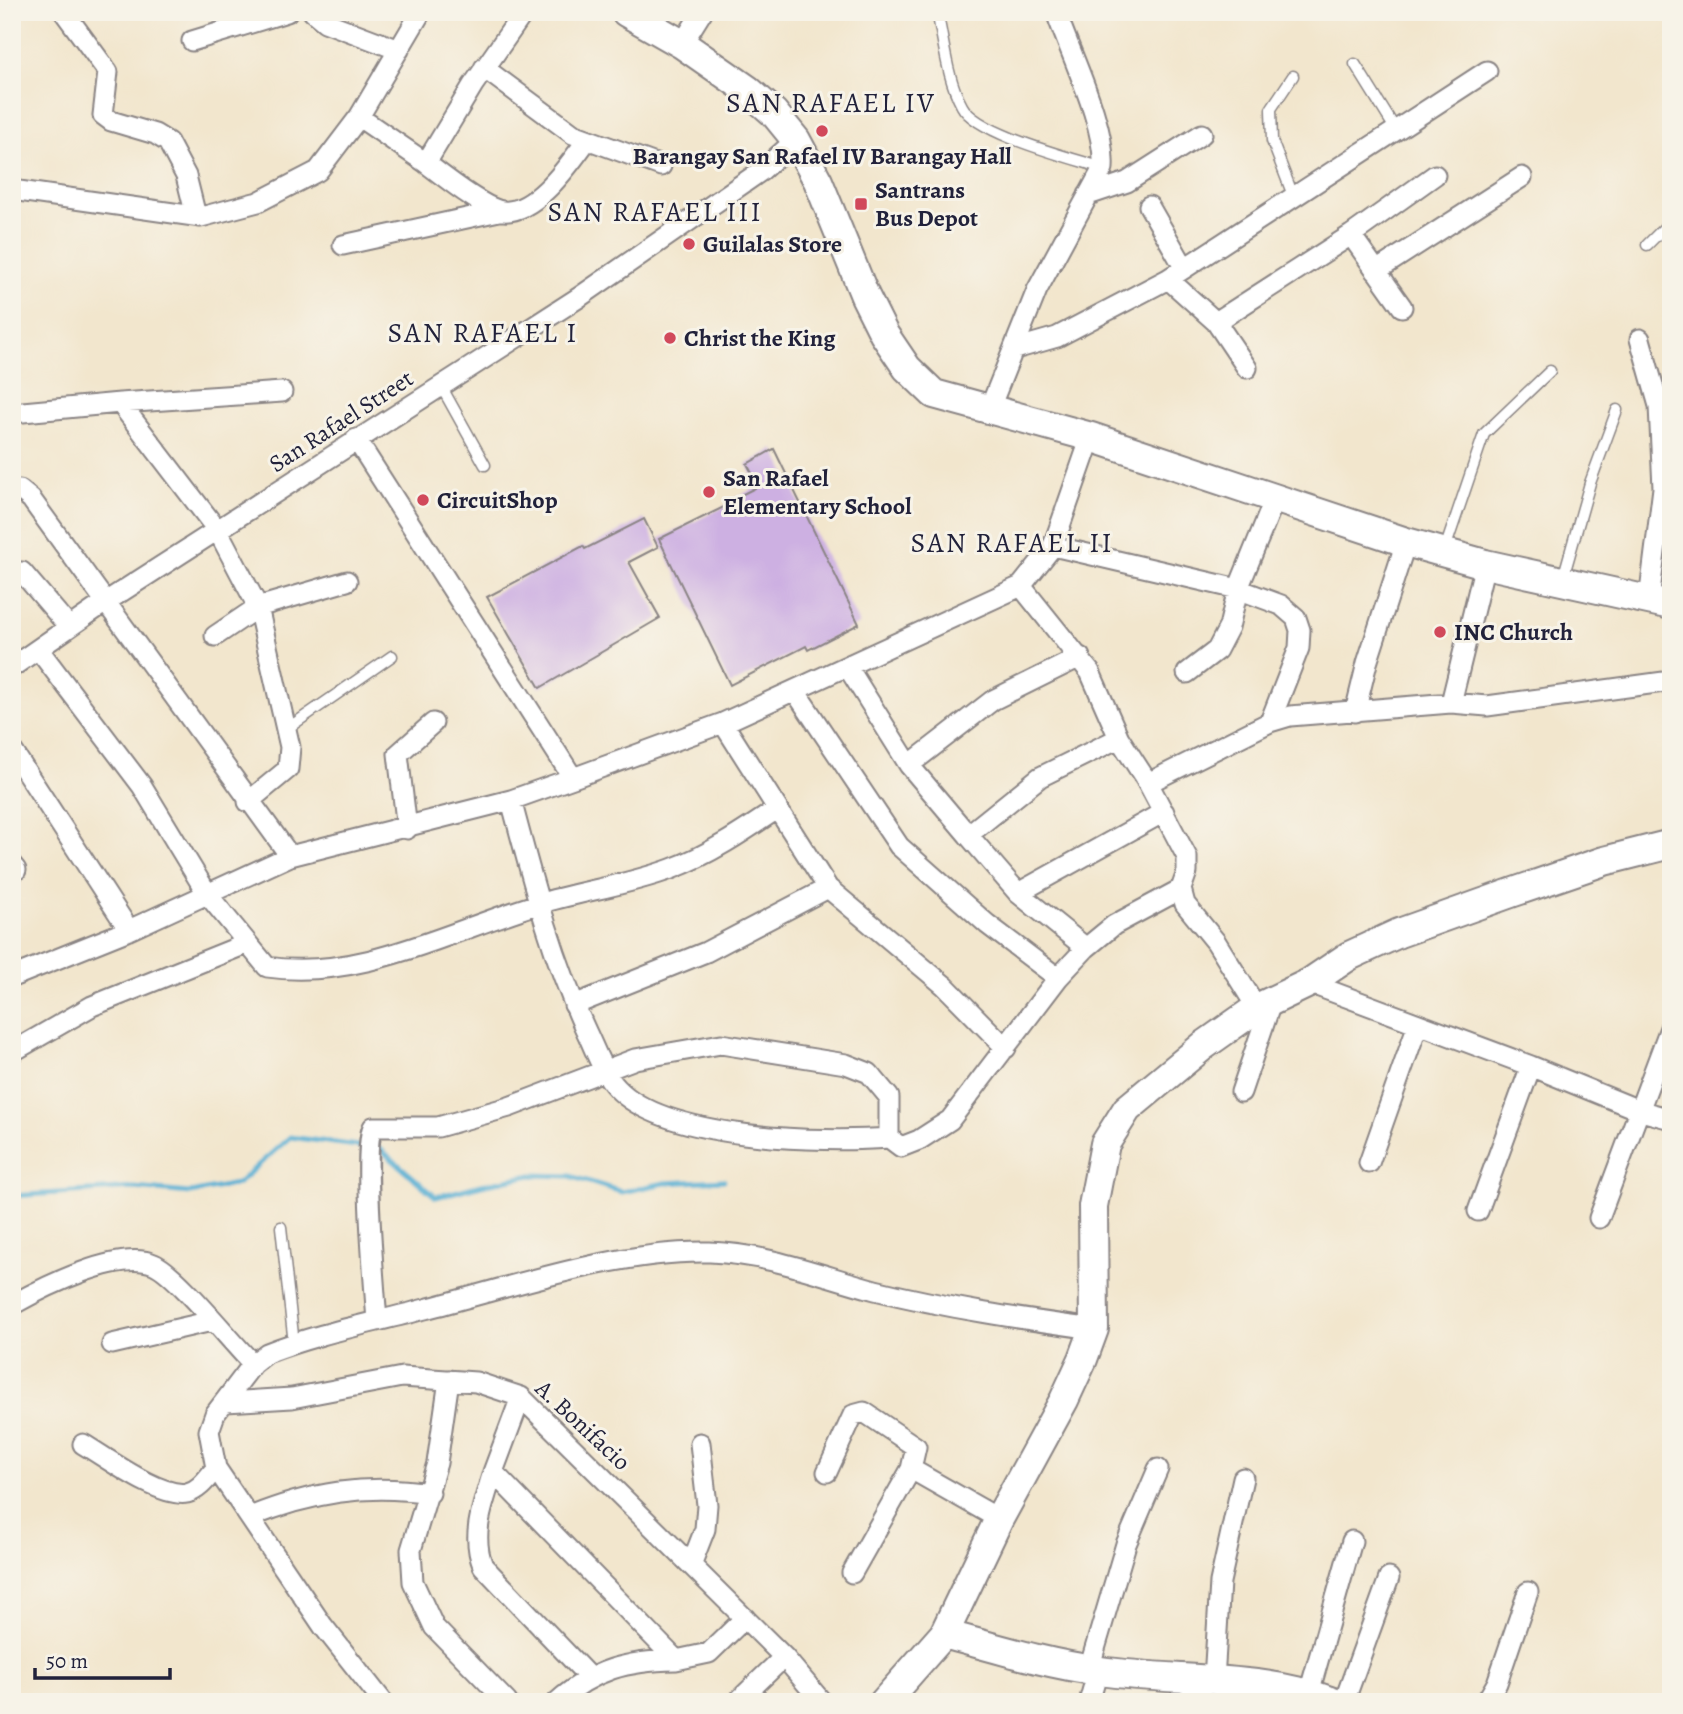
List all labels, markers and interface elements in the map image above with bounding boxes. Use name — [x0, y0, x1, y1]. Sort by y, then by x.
district label: SAN RAFAEL IV — [726, 84, 936, 122]
marker: Barangay San Rafael IV Barangay Hall — [814, 123, 830, 139]
place label: Barangay San Rafael IV Barangay Hall — [632, 140, 1012, 172]
place label: Santrans Bus Depot — [875, 174, 978, 234]
district label: SAN RAFAEL III — [547, 193, 763, 231]
marker: Santrans Bus Depot — [853, 196, 869, 212]
place label: Guilalas Store — [703, 228, 842, 260]
marker: Guilalas Store — [681, 236, 697, 252]
district label: SAN RAFAEL I — [388, 314, 578, 352]
place label: Christ the King — [684, 322, 836, 354]
marker: Christ the King — [662, 330, 678, 346]
street label: San Rafael Street — [263, 362, 419, 480]
place label: San Rafael Elementary School — [723, 462, 912, 522]
place label: CircuitShop — [437, 484, 558, 516]
marker: San Rafael Elementary School — [701, 484, 717, 500]
marker: CircuitShop — [415, 492, 431, 508]
district label: SAN RAFAEL II — [910, 524, 1114, 562]
place label: INC Church — [1454, 616, 1573, 648]
marker: INC Church — [1432, 624, 1448, 640]
street label: A. Bonifacio — [528, 1372, 638, 1477]
scale bar — [35, 1637, 170, 1681]
text: 50 m — [46, 1647, 88, 1675]

